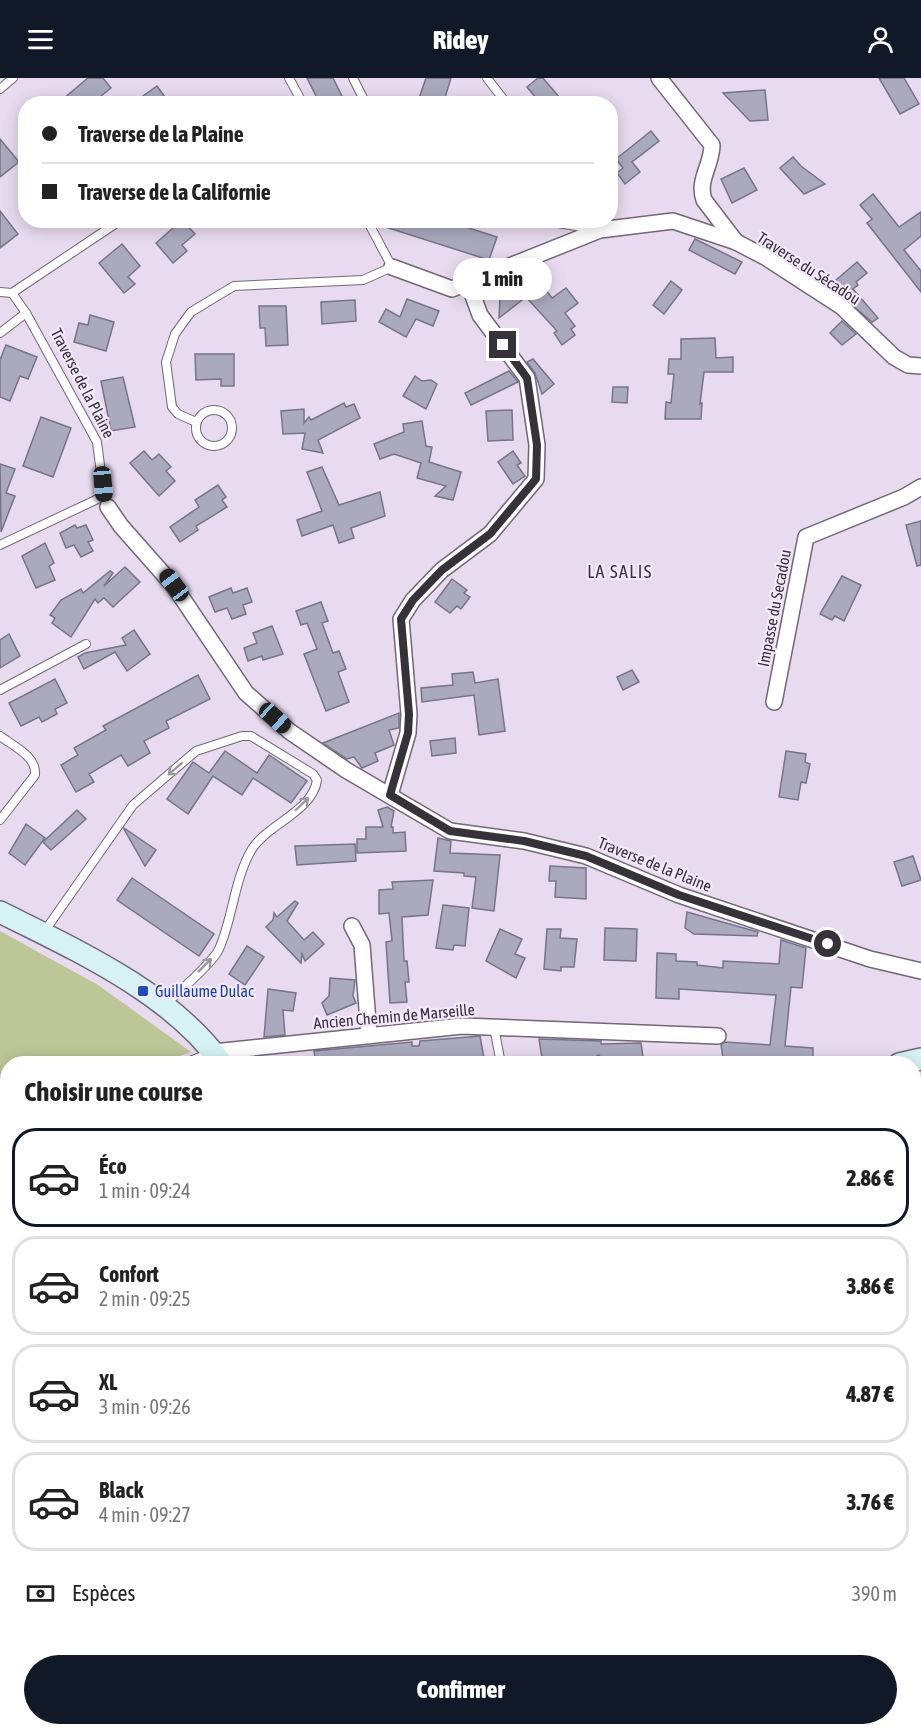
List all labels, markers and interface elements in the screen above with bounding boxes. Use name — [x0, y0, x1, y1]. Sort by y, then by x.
icon: menu — [24, 23, 57, 56]
icon: person — [864, 23, 897, 56]
text: Ridey — [433, 24, 488, 55]
text: Traverse de la Plaine — [78, 121, 244, 147]
text: Traverse de la Californie — [78, 179, 271, 205]
street label: Traverse du Sécadou — [754, 228, 864, 308]
callout: 1 min — [454, 258, 552, 300]
text: 1 min — [482, 267, 523, 290]
street label: Traverse de la Plaine — [48, 325, 118, 441]
route end — [489, 331, 516, 358]
car — [92, 465, 114, 503]
street label: Impasse du Secadou — [754, 548, 795, 668]
district label: LA SALIS — [587, 561, 653, 582]
car — [156, 565, 192, 605]
car — [256, 699, 294, 737]
one-way arrow — [168, 762, 183, 776]
one-way arrow — [294, 797, 309, 811]
street label: Traverse de la Plaine — [596, 833, 714, 895]
route start — [814, 930, 841, 957]
one-way arrow — [197, 958, 212, 973]
place label: Guillaume Dulac — [155, 982, 254, 1000]
marker: Guillaume Dulac — [136, 984, 150, 998]
street label: Ancien Chemin de Marseille — [313, 1000, 475, 1032]
text: Choisir une course — [24, 1076, 203, 1107]
icon: car — [27, 1151, 81, 1205]
text: Éco — [99, 1153, 127, 1179]
text: 2.86 € — [846, 1165, 894, 1191]
text: 1 min · 09:24 — [99, 1179, 191, 1202]
icon: car — [27, 1259, 81, 1313]
text: Confort — [99, 1261, 159, 1287]
text: 3.86 € — [846, 1273, 894, 1299]
text: 2 min · 09:25 — [99, 1287, 191, 1310]
icon: car — [27, 1367, 81, 1421]
text: XL — [99, 1369, 117, 1395]
text: 4.87 € — [846, 1381, 894, 1407]
text: 3 min · 09:26 — [99, 1395, 191, 1418]
icon: car — [27, 1475, 81, 1529]
text: Black — [99, 1477, 143, 1503]
text: 3.76 € — [846, 1489, 894, 1515]
text: 4 min · 09:27 — [99, 1503, 191, 1526]
icon: cash — [24, 1577, 57, 1610]
text: Espèces — [72, 1580, 135, 1606]
text: 390 m — [852, 1582, 897, 1605]
button: Confirmer — [24, 1655, 897, 1724]

